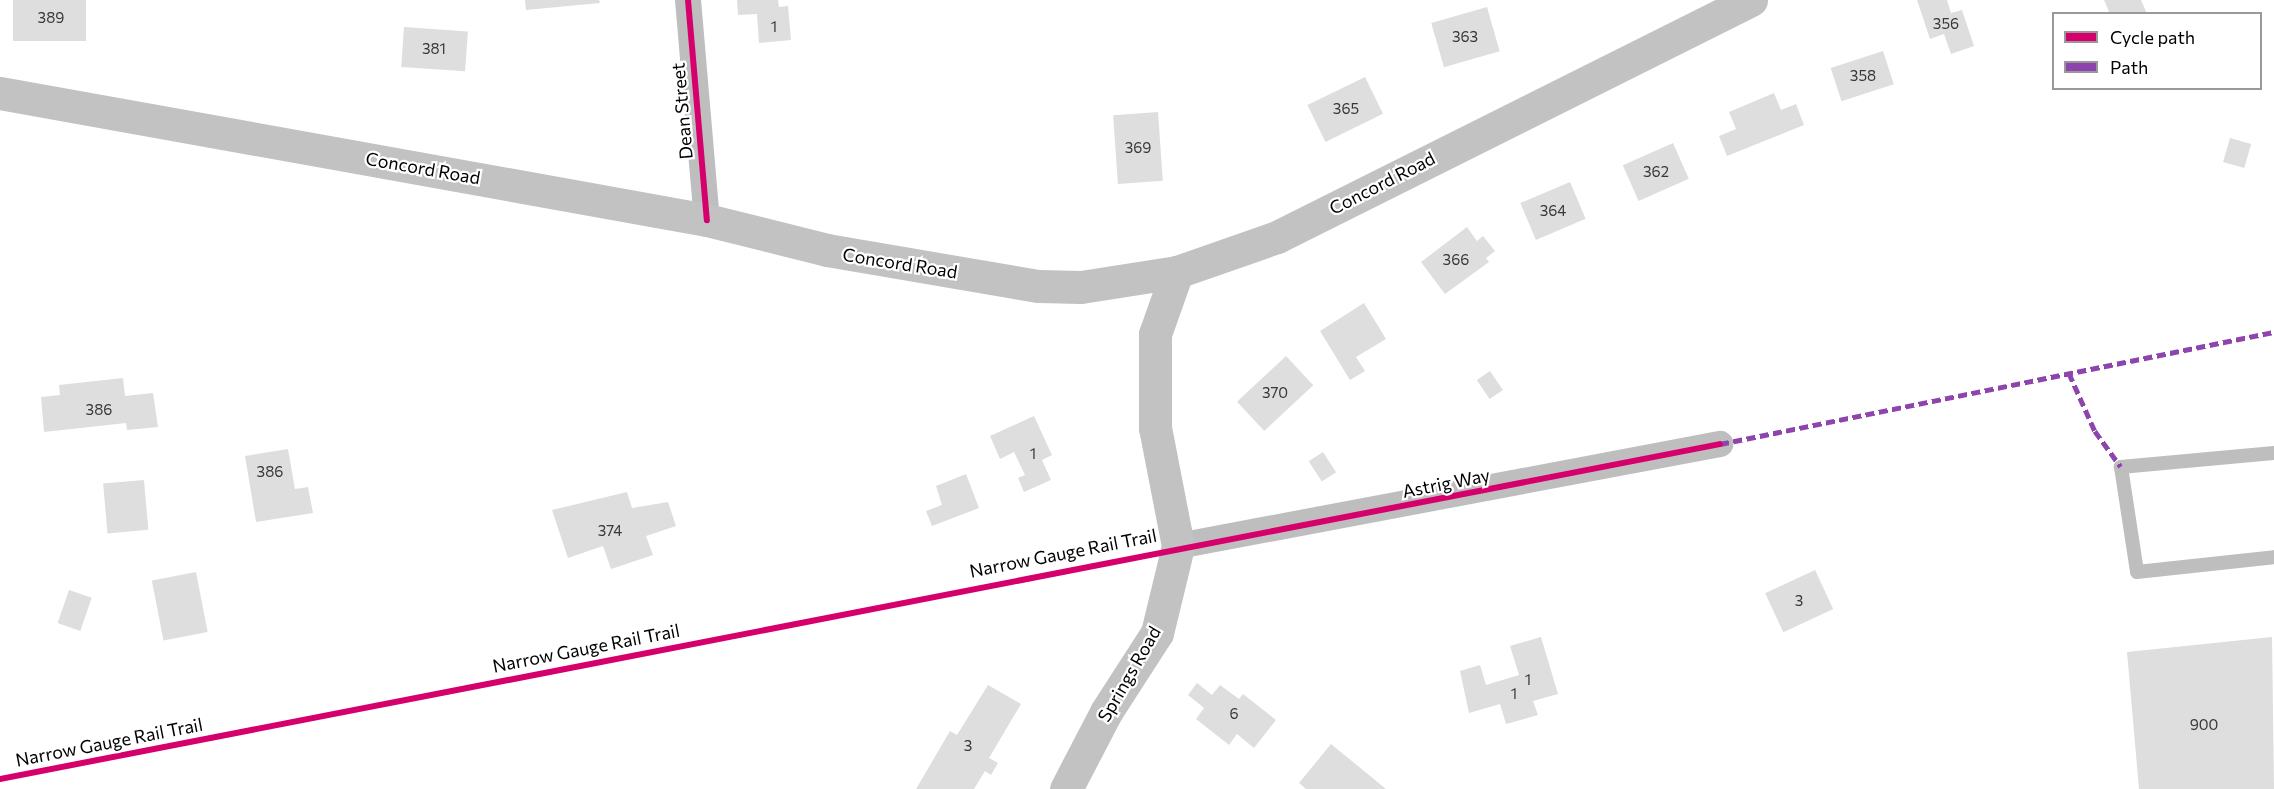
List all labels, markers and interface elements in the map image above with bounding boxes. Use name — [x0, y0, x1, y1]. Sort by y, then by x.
house number: 389 — [38, 9, 64, 27]
legend — [2052, 12, 2262, 90]
house number: 356 — [1933, 15, 1959, 33]
house number: 1 — [771, 18, 777, 36]
text: Cycle path — [2110, 26, 2195, 48]
house number: 363 — [1452, 28, 1478, 46]
house number: 381 — [422, 40, 446, 58]
text: Path — [2110, 56, 2148, 78]
street label: Dean Street — [667, 62, 697, 160]
house number: 358 — [1850, 67, 1876, 85]
house number: 365 — [1333, 100, 1359, 118]
house number: 369 — [1125, 139, 1151, 157]
street label: Concord Road — [364, 147, 482, 189]
street label: Concord Road — [1326, 147, 1438, 219]
house number: 362 — [1643, 163, 1669, 181]
house number: 364 — [1540, 202, 1566, 220]
street label: Concord Road — [841, 243, 959, 283]
house number: 366 — [1443, 251, 1469, 269]
house number: 370 — [1262, 384, 1288, 402]
house number: 386 — [86, 401, 112, 419]
house number: 1 — [1030, 445, 1036, 463]
house number: 386 — [257, 463, 283, 481]
street label: Astrig Way — [1400, 464, 1492, 502]
house number: 374 — [598, 522, 622, 540]
street label: Narrow Gauge Rail Trail — [968, 524, 1158, 582]
house number: 3 — [1795, 592, 1803, 610]
street label: Narrow Gauge Rail Trail — [491, 619, 681, 677]
street label: Springs Road — [1093, 622, 1165, 726]
house number: 1 — [1525, 671, 1531, 689]
house number: 1 — [1511, 685, 1517, 703]
house number: 6 — [1229, 705, 1239, 723]
street label: Narrow Gauge Rail Trail — [14, 713, 204, 771]
house number: 900 — [2190, 716, 2218, 734]
house number: 3 — [964, 737, 972, 755]

